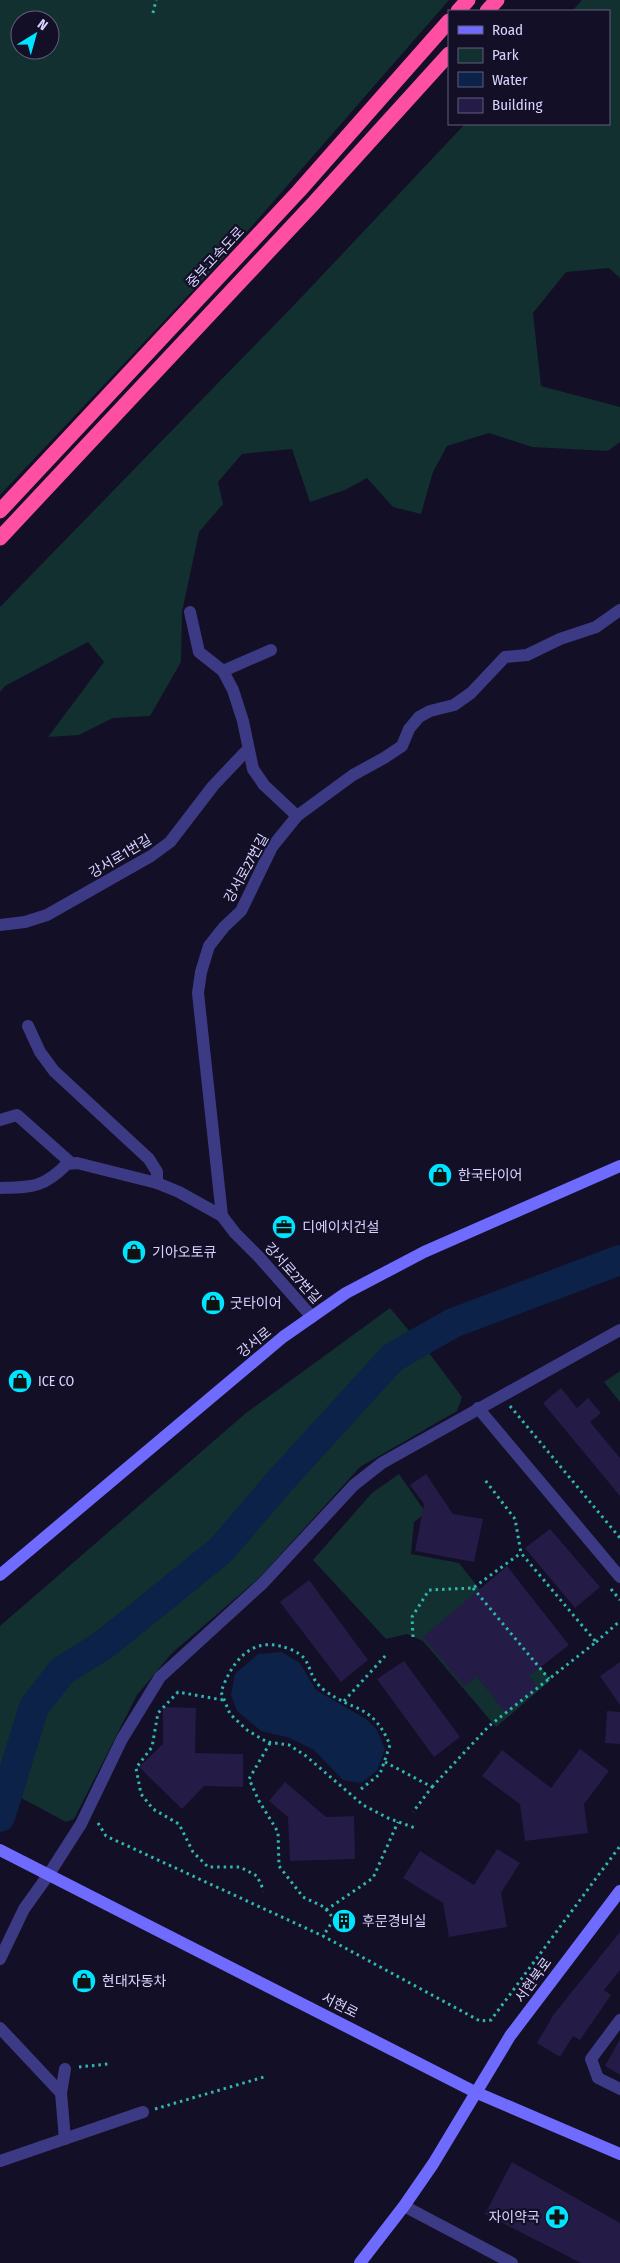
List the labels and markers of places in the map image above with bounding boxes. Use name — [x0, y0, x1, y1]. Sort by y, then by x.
shop icon: 한국타이어 — [427, 1162, 453, 1188]
place label: 한국타이어 — [458, 1167, 522, 1184]
office icon: 디에이치건설 — [271, 1214, 297, 1240]
place label: 디에이치건설 — [302, 1219, 379, 1236]
shop icon: 기아오토큐 — [121, 1239, 147, 1265]
place label: 기아오토큐 — [152, 1244, 217, 1261]
shop icon: 굿타이어 — [200, 1290, 226, 1316]
place label: 굿타이어 — [230, 1295, 282, 1312]
shop icon: ICE CO — [7, 1368, 33, 1394]
place label: ICE CO — [38, 1373, 74, 1390]
building icon: 후문경비실 — [331, 1908, 357, 1934]
place label: 후문경비실 — [362, 1913, 426, 1930]
shop icon: 현대자동차 — [71, 1968, 97, 1994]
place label: 현대자동차 — [102, 1973, 167, 1990]
pharmacy icon: 자이약국 — [544, 2204, 570, 2230]
place label: 자이약국 — [488, 2209, 540, 2226]

